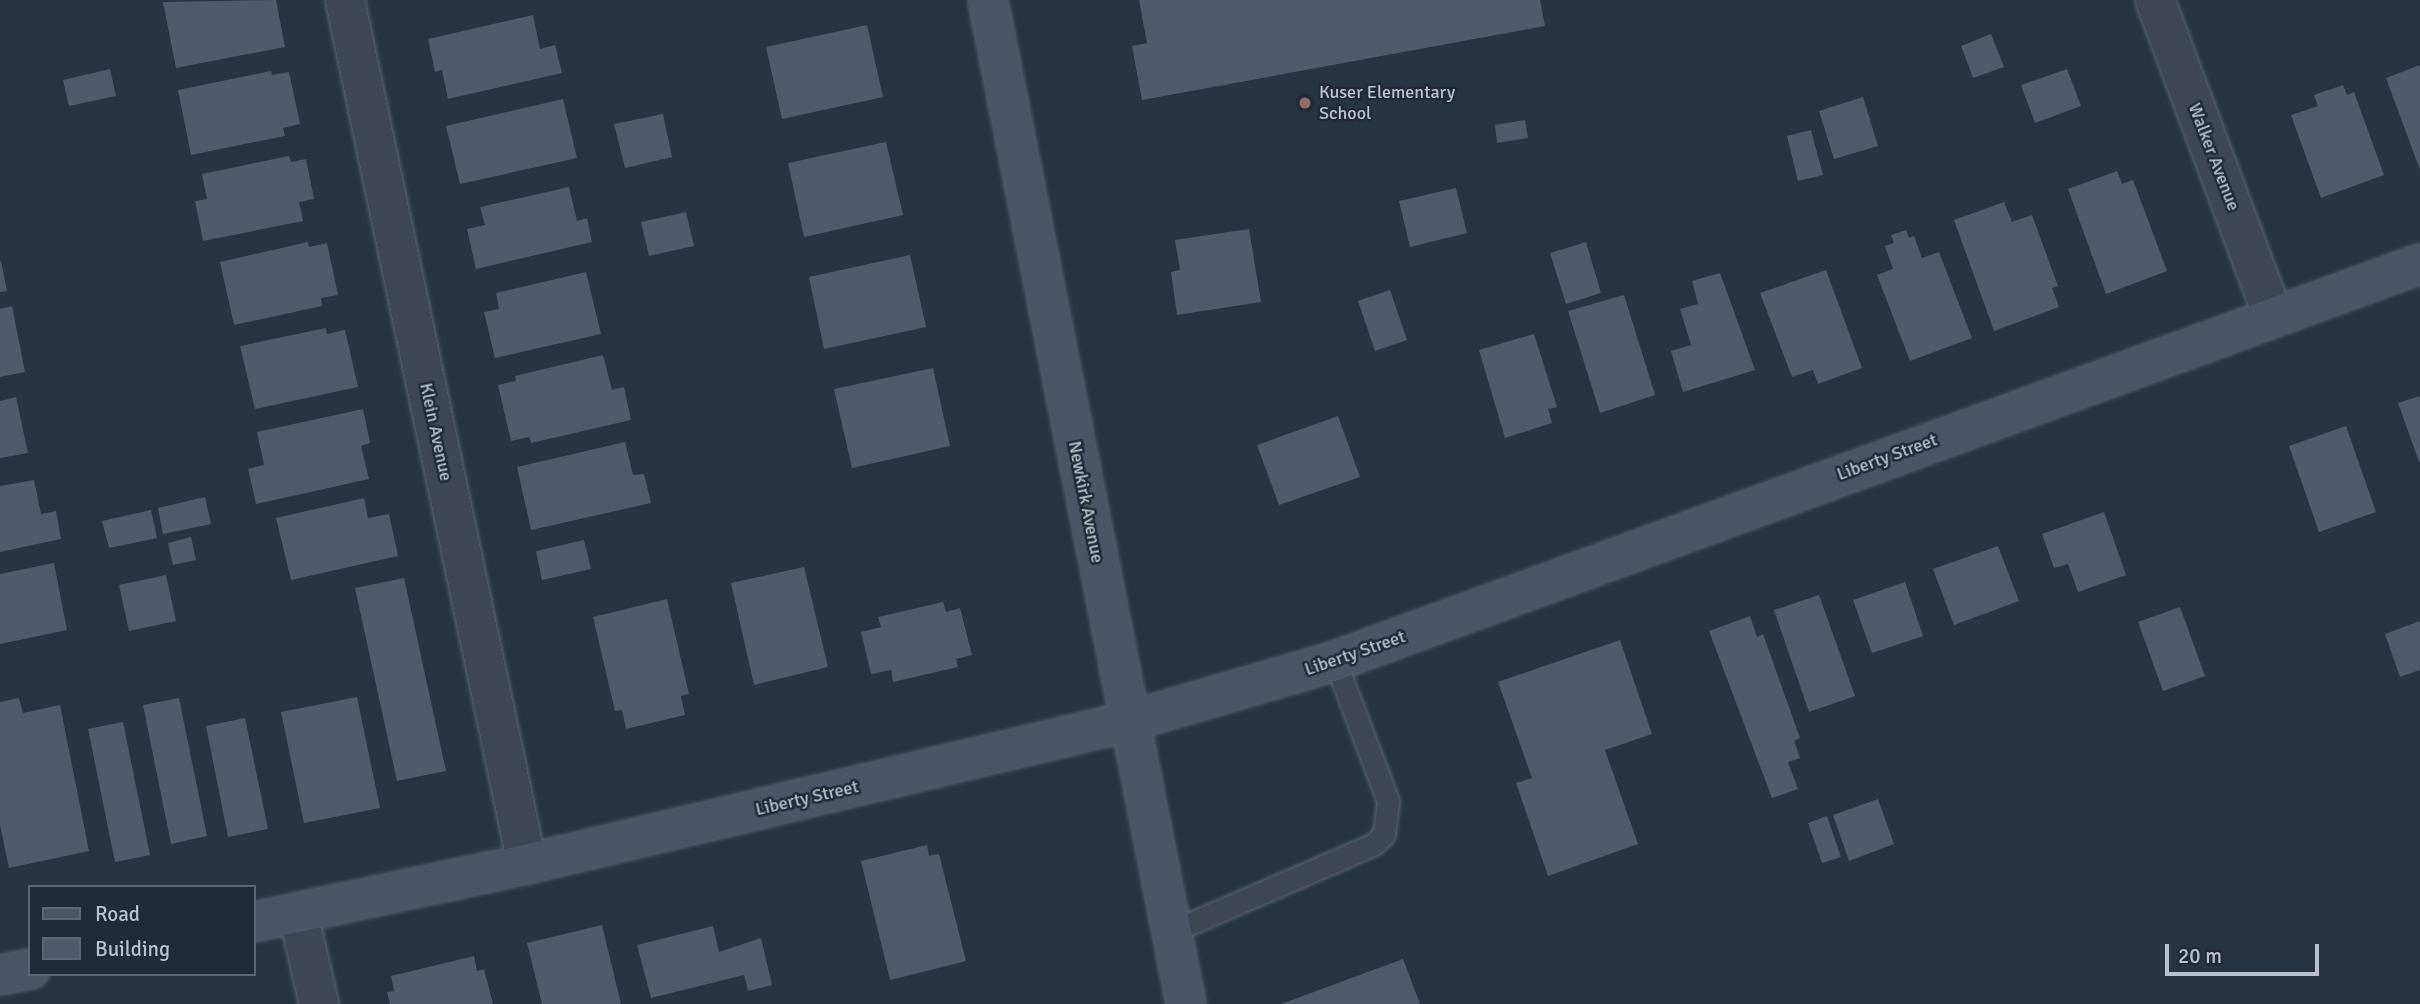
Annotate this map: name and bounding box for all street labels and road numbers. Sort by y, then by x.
street label: Walker Avenue [2184,100,2244,214]
street label: Klein Avenue [415,381,457,483]
street label: Liberty Street [1834,429,1940,485]
street label: Newkirk Avenue [1064,439,1108,565]
street label: Liberty Street [1302,626,1408,680]
street label: Liberty Street [753,776,861,820]

